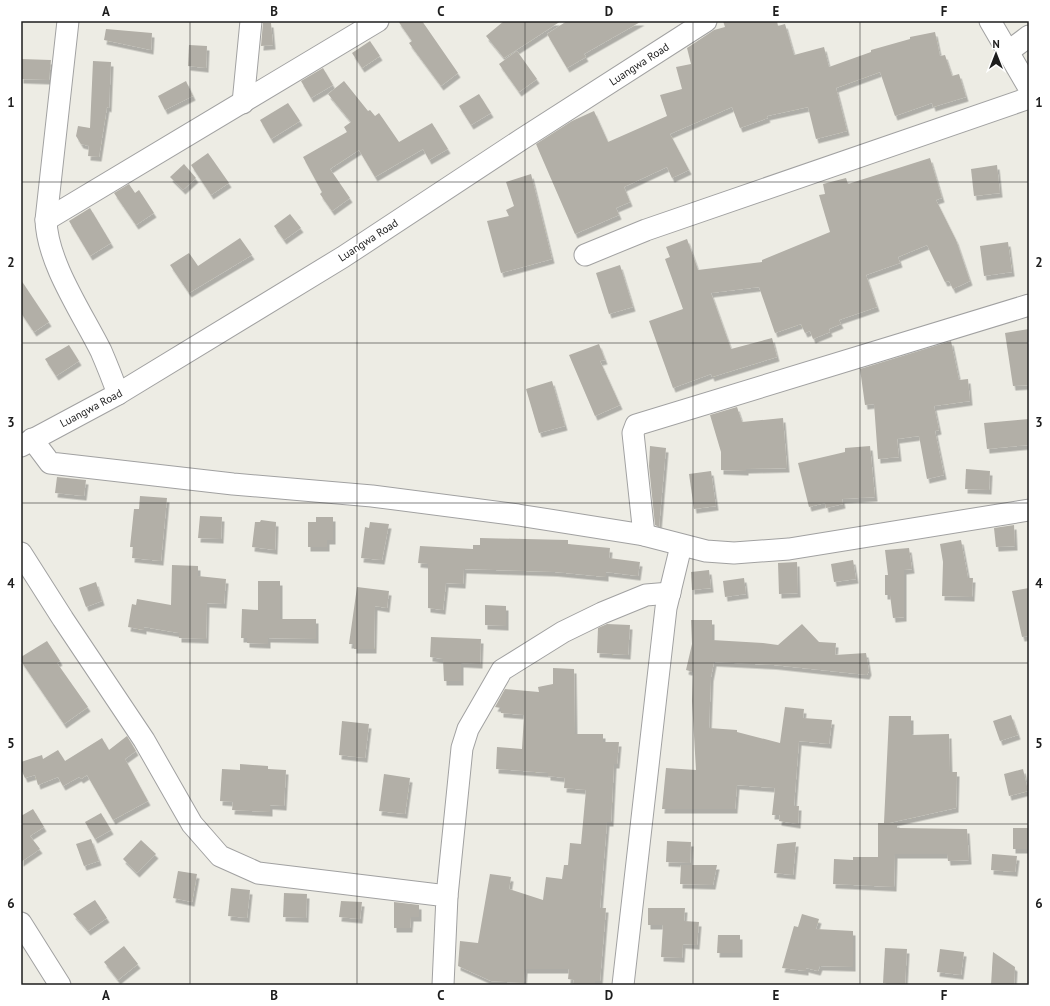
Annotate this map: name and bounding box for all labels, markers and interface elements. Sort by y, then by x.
text: A [102,3,110,20]
text: B [270,3,278,20]
text: C [437,3,445,20]
text: D [605,3,613,20]
text: E [773,3,780,20]
text: F [941,3,948,20]
north arrow [976,34,1016,74]
text: N [992,37,1000,51]
street label: Luangwa Road [606,39,672,89]
text: 1 [7,94,15,111]
text: 1 [1035,94,1043,111]
street label: Luangwa Road [335,215,401,265]
text: 2 [7,254,15,271]
text: 2 [1035,254,1043,271]
street label: Luangwa Road [57,386,125,430]
text: 3 [7,414,15,431]
text: 3 [1035,414,1043,431]
text: 4 [7,575,15,592]
text: 4 [1035,575,1043,592]
text: 5 [7,735,15,752]
text: 5 [1035,735,1043,752]
text: 6 [7,895,15,912]
text: 6 [1035,895,1043,912]
text: A [102,987,110,1004]
text: B [270,987,278,1004]
text: C [437,987,445,1004]
text: D [605,987,613,1004]
text: E [773,987,780,1004]
text: F [941,987,948,1004]

